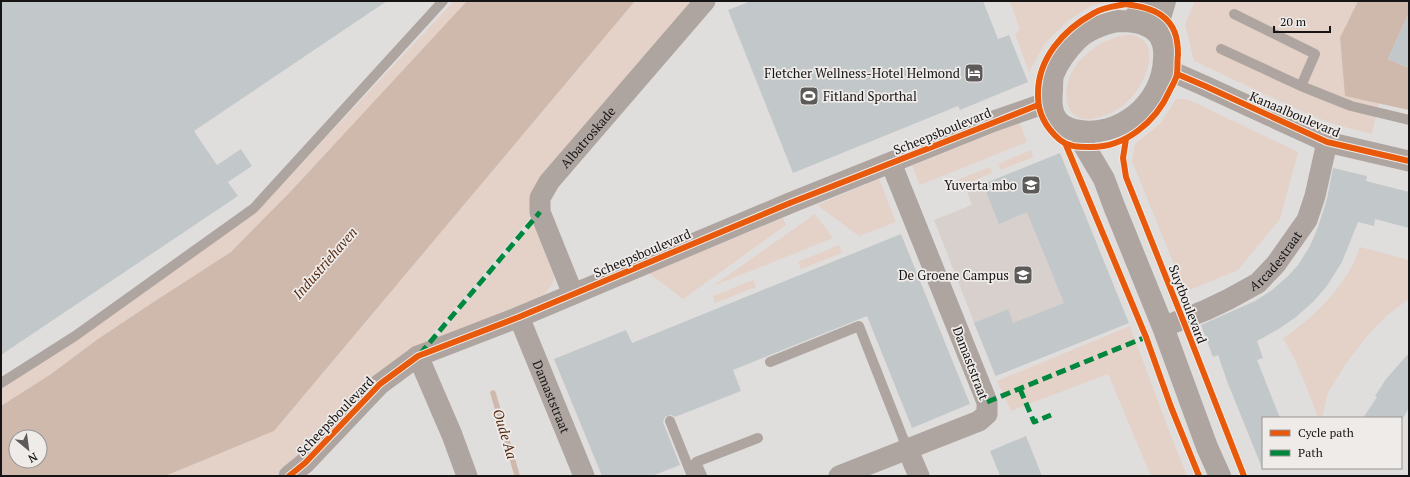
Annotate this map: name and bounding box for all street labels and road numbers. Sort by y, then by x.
street label: Kanaalboulevard [1247,87,1343,141]
street label: Albatroskade [556,102,619,172]
street label: Scheepsboulevard [890,103,994,159]
street label: Scheepsboulevard [591,224,693,282]
street label: Arcadestraat [1246,227,1306,295]
street label: Suytboulevard [1165,262,1211,346]
street label: Damaststraat [949,324,993,403]
street label: Damaststraat [529,357,575,436]
street label: Scheepsboulevard [292,372,378,460]

